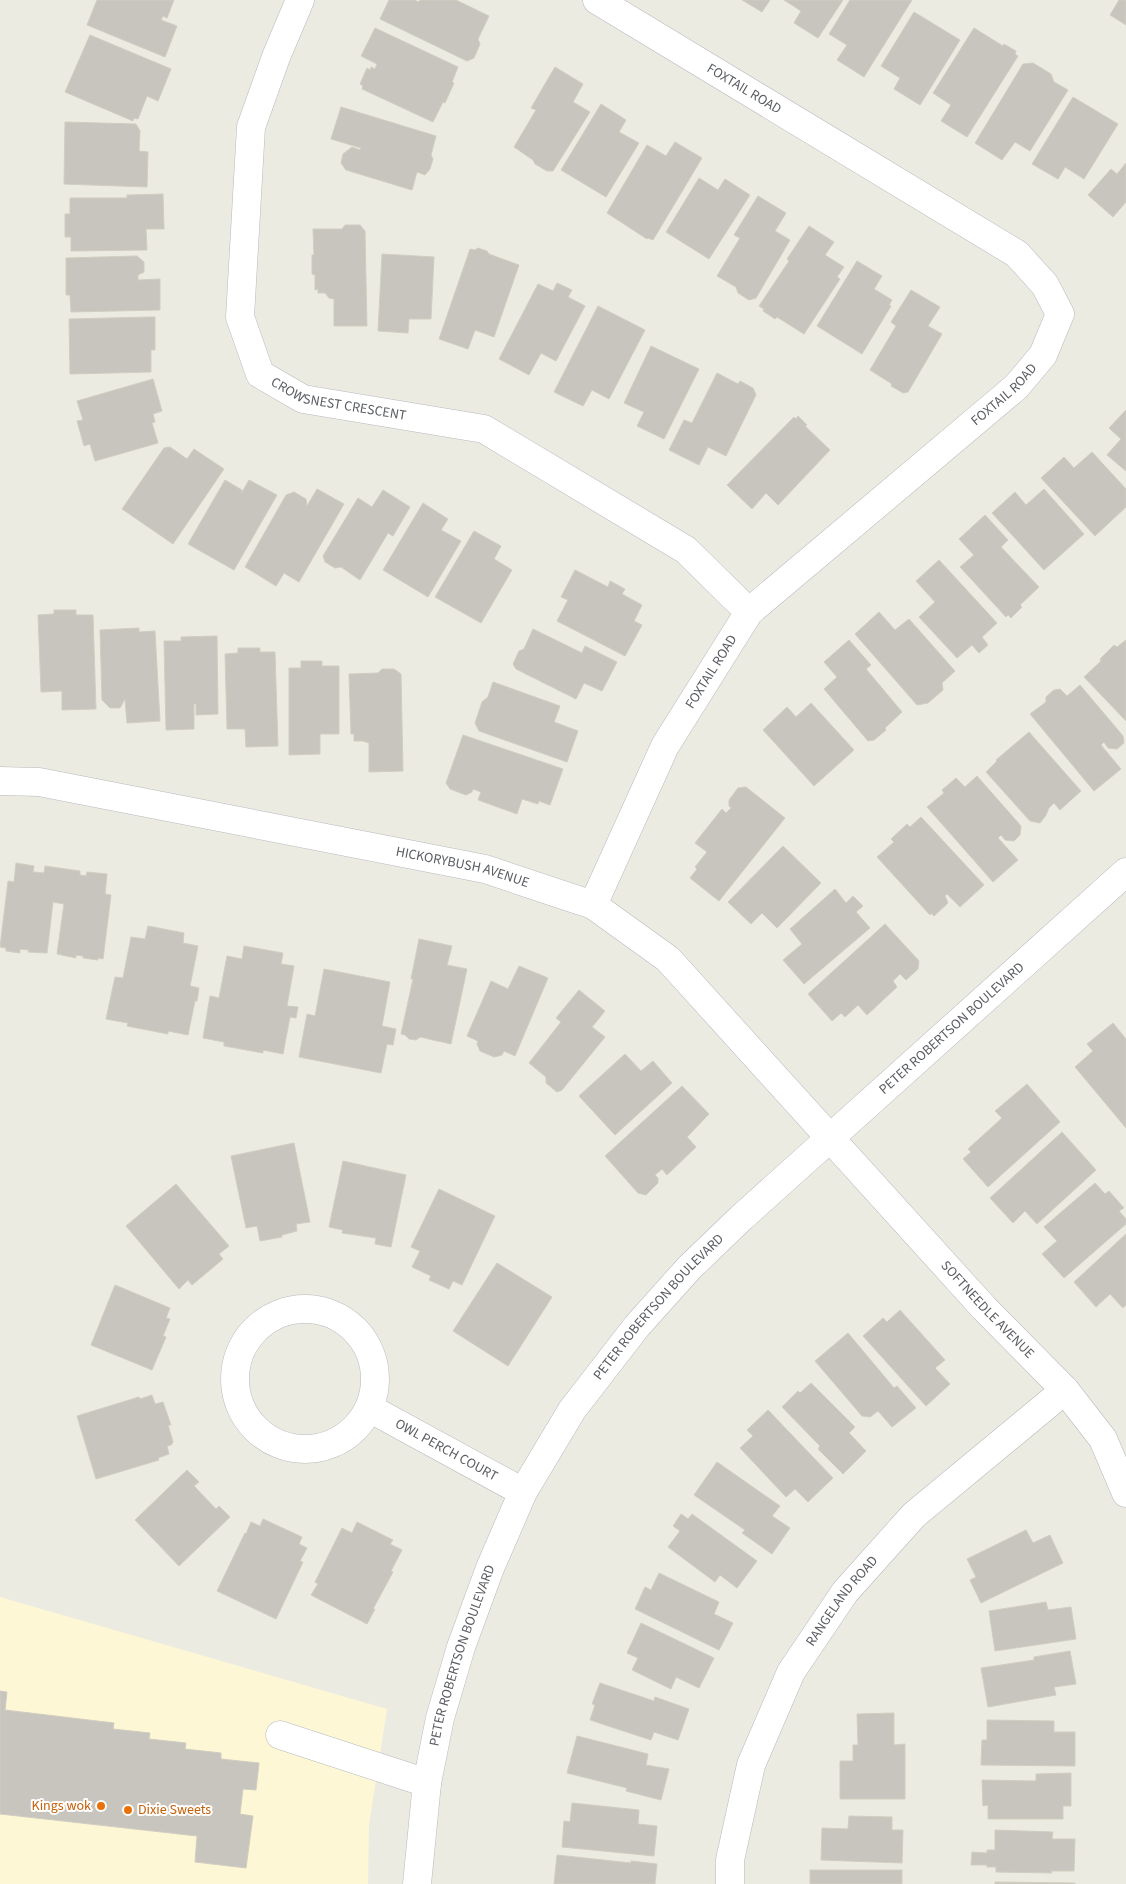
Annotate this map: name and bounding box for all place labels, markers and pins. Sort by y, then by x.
place label: Kings wok [32,1796,91,1816]
marker: Kings wok [95,1800,107,1812]
place label: Dixie Sweets [138,1800,211,1820]
marker: Dixie Sweets [122,1804,134,1816]

